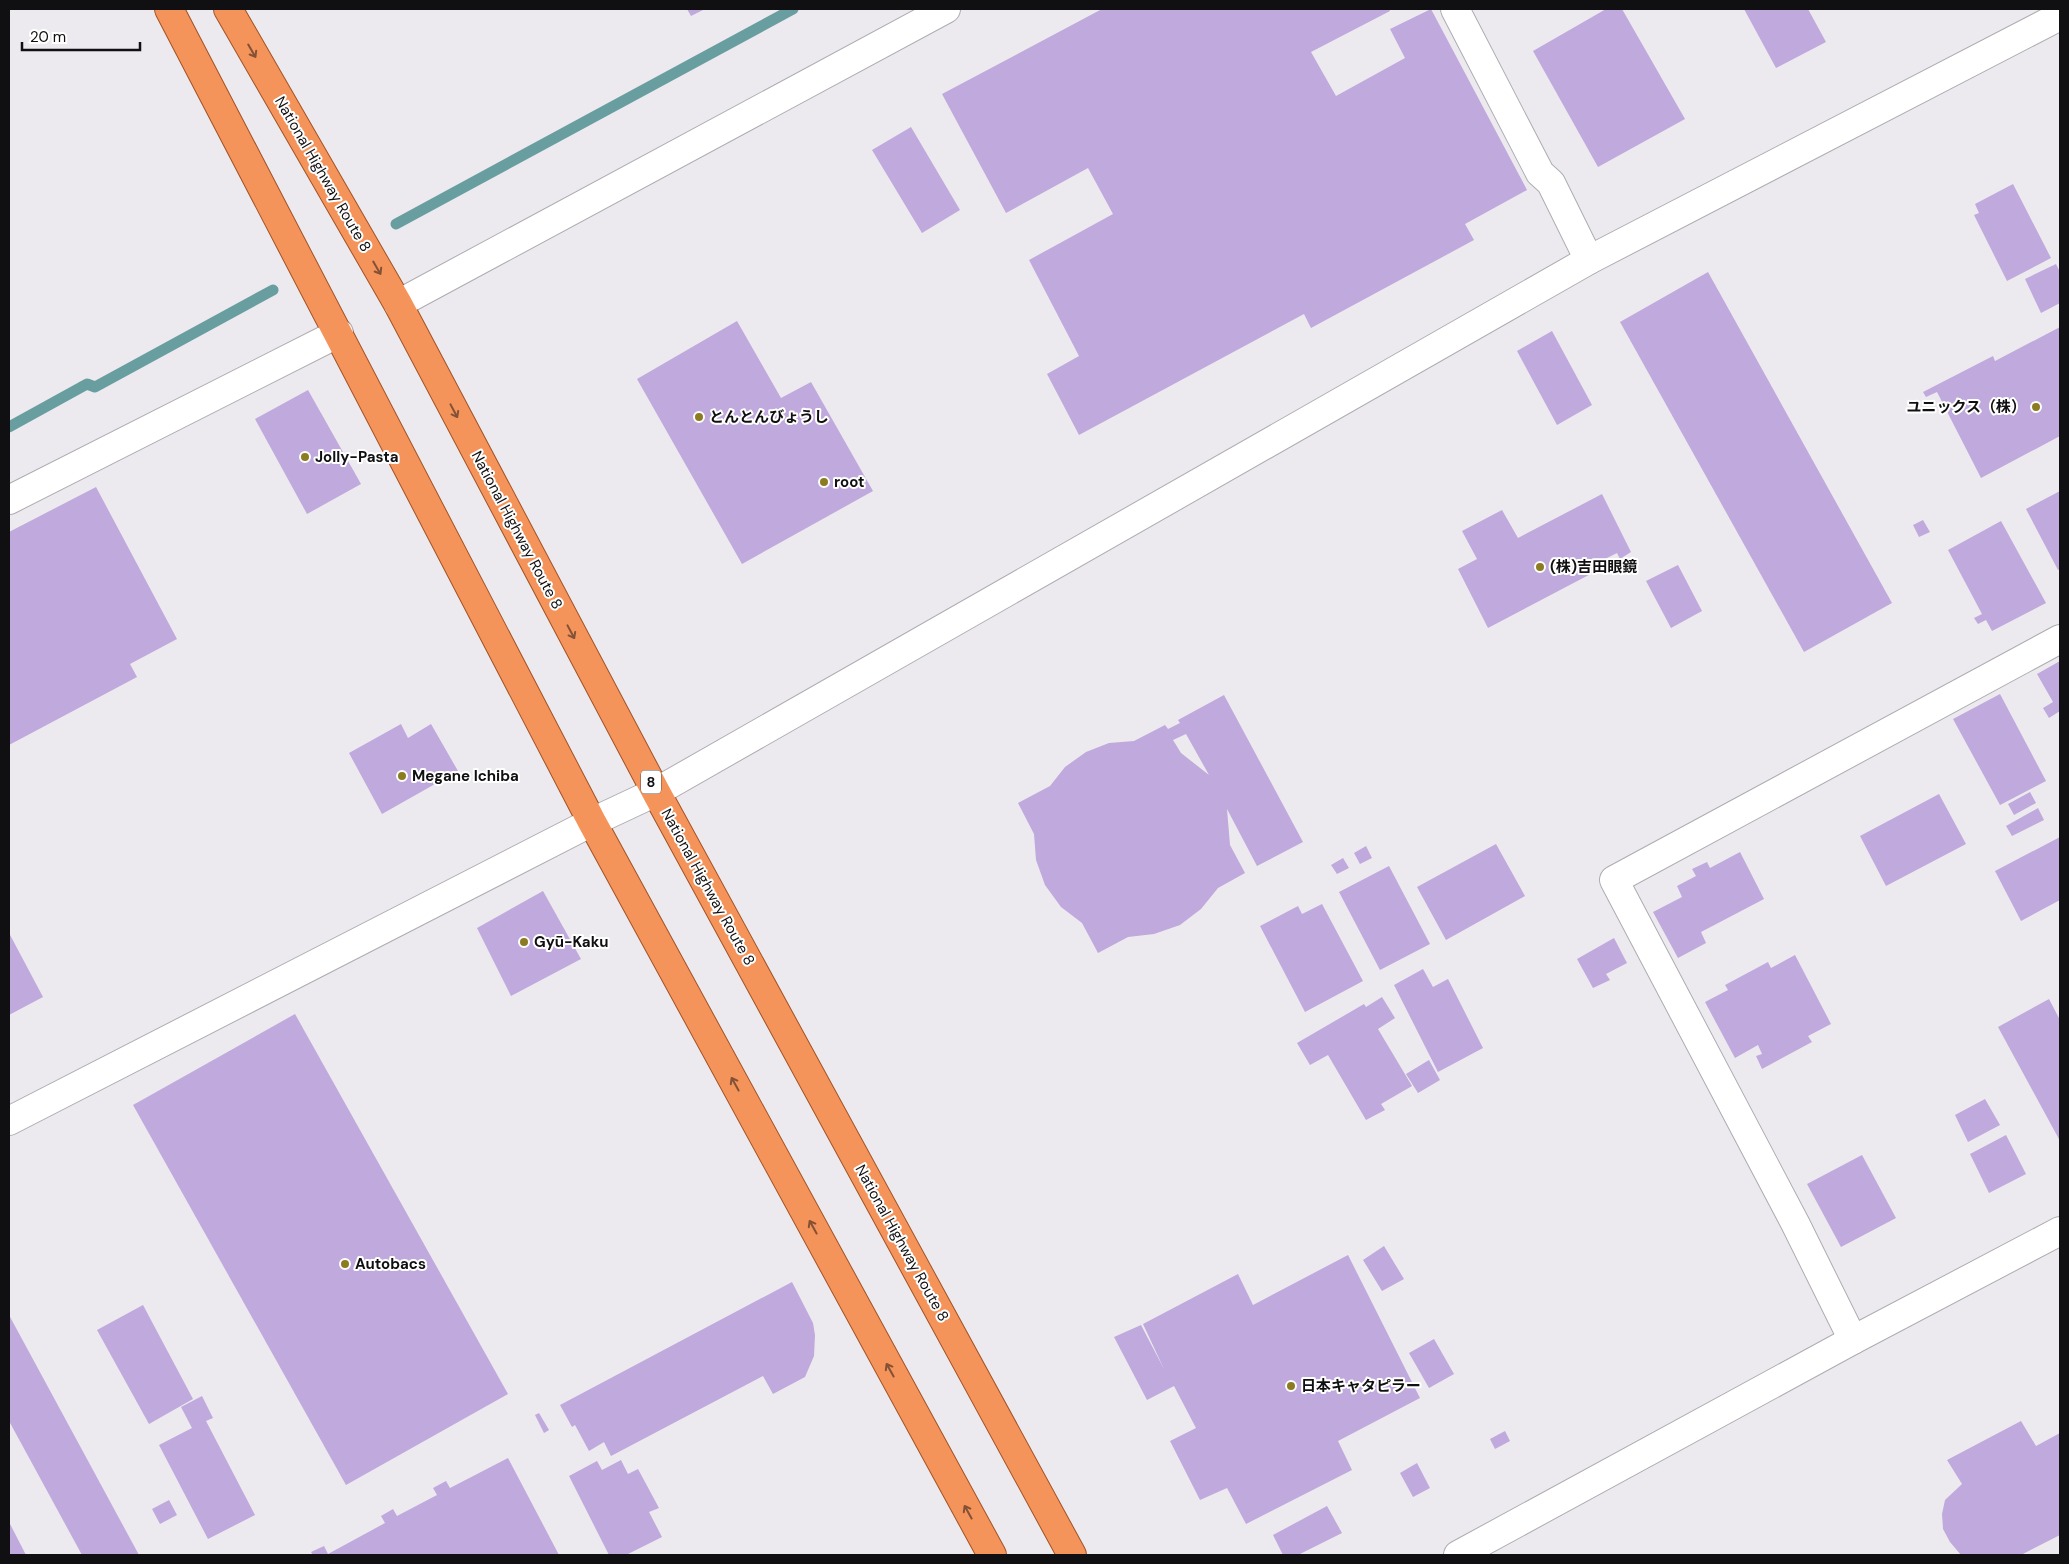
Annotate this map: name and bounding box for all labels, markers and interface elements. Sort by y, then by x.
scale bar [22,20,140,52]
text: 20 m [30,27,66,47]
one-way arrow [248,43,258,58]
street label: National Highway Route 8 [270,93,376,255]
one-way arrow [373,260,383,274]
place label: ユニックス（株） [1906,397,2026,417]
marker: ユニックス（株） [2030,401,2042,413]
one-way arrow [450,403,460,417]
place label: とんとんびょうし [709,407,829,427]
marker: とんとんびょうし [693,411,705,423]
place label: Jolly-Pasta [315,447,399,467]
street label: National Highway Route 8 [467,447,567,613]
marker: Jolly-Pasta [299,451,311,463]
place label: root [834,472,865,492]
marker: root [818,476,830,488]
place label: (株)吉田眼鏡 [1550,557,1637,577]
marker: (株)吉田眼鏡 [1534,561,1546,573]
one-way arrow [566,624,576,639]
place label: Megane Ichiba [412,766,519,786]
marker: Megane Ichiba [396,770,408,782]
road number: 8 [641,770,661,794]
street label: National Highway Route 8 [657,805,759,969]
place label: Gyū-Kaku [534,932,609,952]
marker: Gyū-Kaku [518,936,530,948]
one-way arrow [730,1077,740,1092]
street label: National Highway Route 8 [851,1161,953,1325]
one-way arrow [807,1220,817,1235]
place label: Autobacs [355,1254,426,1274]
marker: Autobacs [339,1258,351,1270]
one-way arrow [885,1363,895,1377]
place label: 日本キャタピラー [1301,1376,1421,1396]
marker: 日本キャタピラー [1285,1380,1297,1392]
one-way arrow [963,1505,973,1520]

